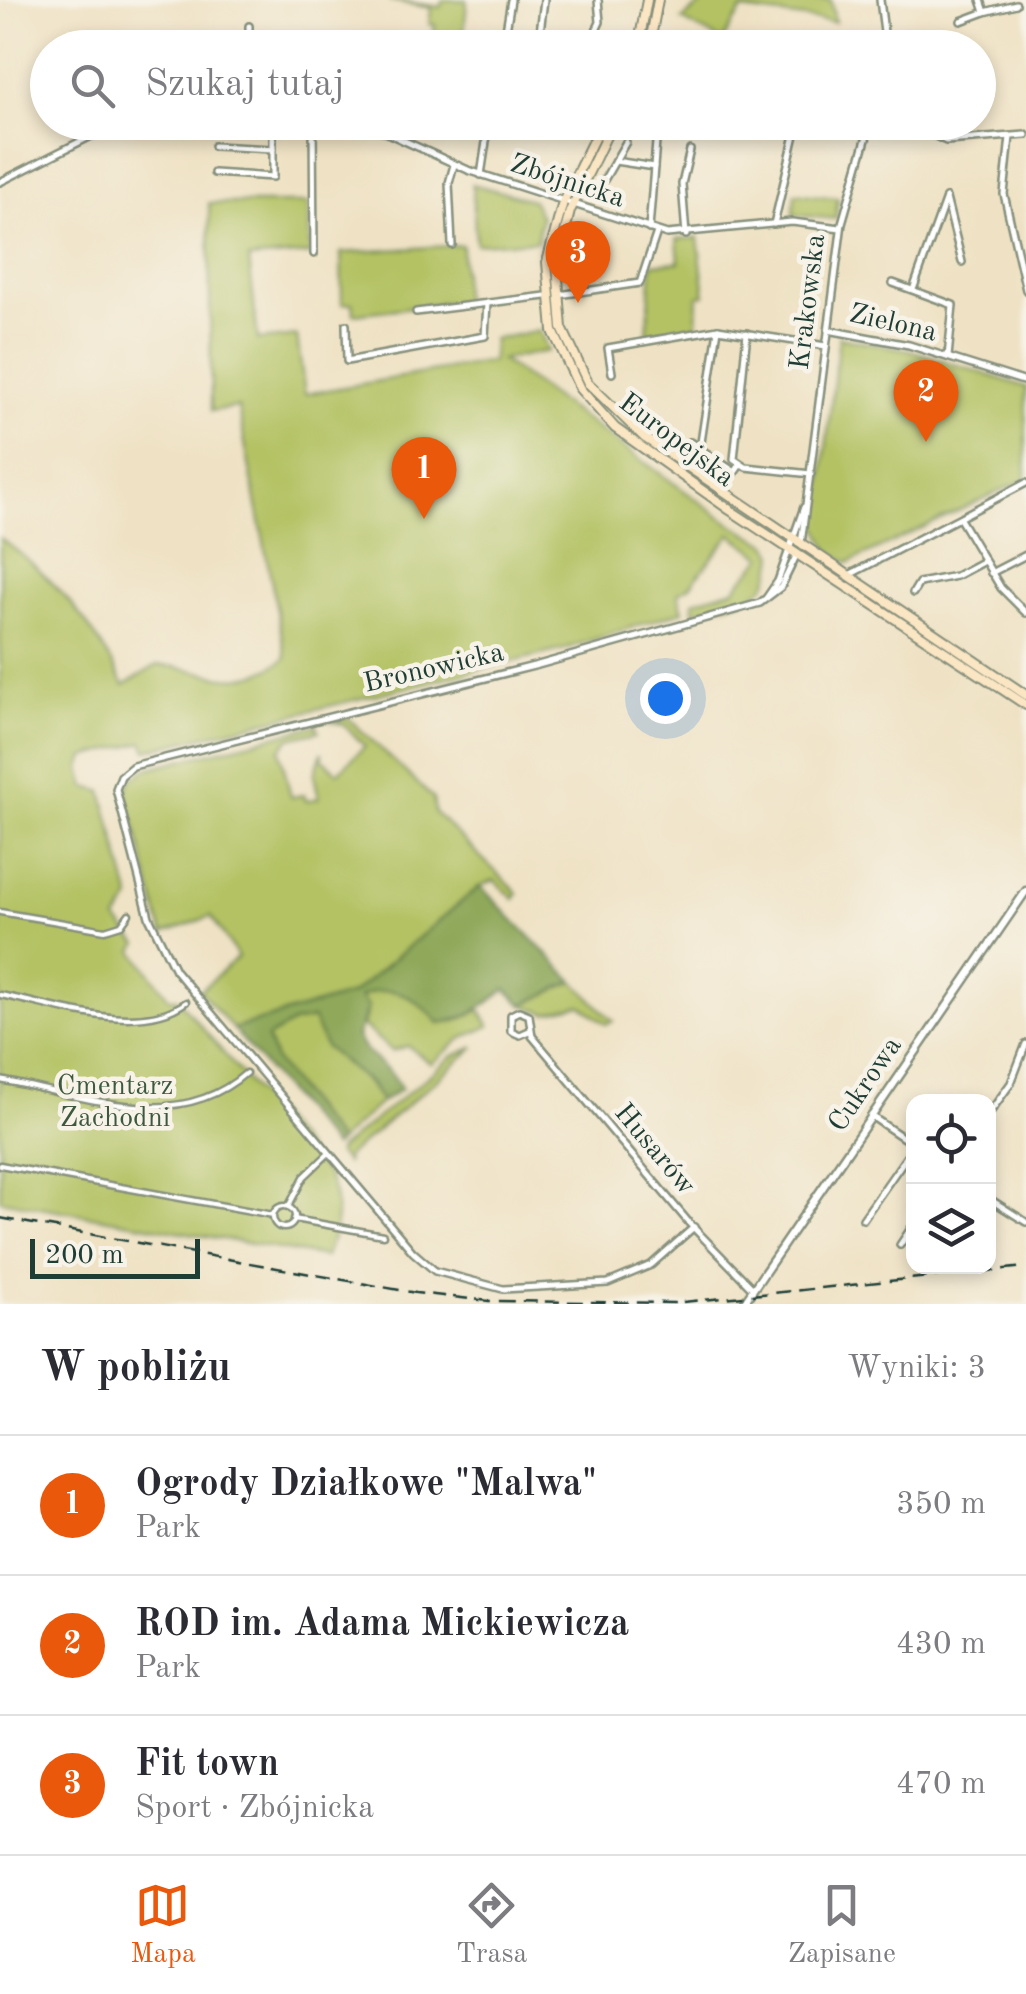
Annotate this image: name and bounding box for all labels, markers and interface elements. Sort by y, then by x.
search box [30,30,996,140]
icon: search [65,58,120,113]
text: Szukaj tutaj [145,66,345,104]
street label: Zbójnicka [506,150,628,214]
pin: 3 [546,220,610,303]
street label: Krakowska [787,232,831,372]
street label: Zielona [846,300,940,348]
pin: 2 [894,360,958,442]
street label: Europejska [613,389,739,493]
pin: 1 [392,436,456,519]
street label: Bronowicka [361,639,507,699]
your location [640,673,691,724]
street label: Cukrowa [824,1032,908,1138]
park label: Cmentarz Zachodni [57,1073,173,1133]
map controls [906,1094,996,1274]
button: locate [906,1094,996,1184]
street label: Husarów [608,1099,700,1201]
button: layers [906,1184,996,1274]
scale bar [30,1234,200,1278]
text: 200 m [45,1242,124,1270]
text: W pobliżu [40,1348,231,1390]
text: Wyniki: 3 [847,1353,986,1385]
text: Ogrody Działkowe "Malwa" [135,1466,597,1504]
text: 1 [63,1489,82,1521]
text: 350 m [896,1489,986,1521]
text: Park [135,1513,201,1545]
text: ROD im. Adama Mickiewicza [135,1606,629,1644]
text: 2 [63,1629,82,1661]
text: 430 m [896,1629,986,1661]
text: Park [135,1653,201,1685]
text: Fit town [135,1746,279,1784]
text: 3 [63,1769,82,1801]
text: 470 m [896,1769,986,1801]
text: Sport · Zbójnicka [135,1793,374,1825]
tab: Mapa [130,1878,196,1973]
tab: Trasa [456,1878,527,1973]
tab: Zapisane [788,1878,896,1973]

